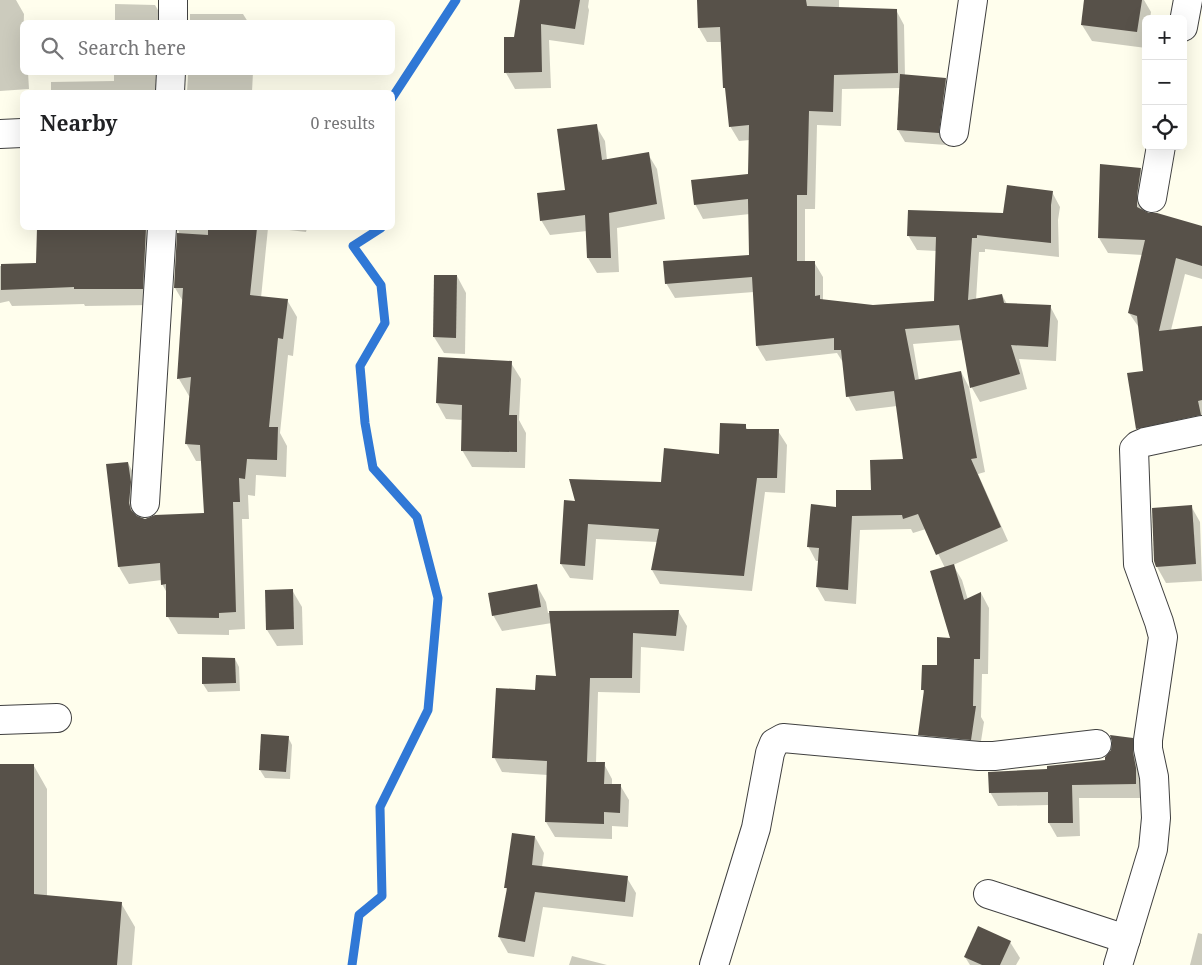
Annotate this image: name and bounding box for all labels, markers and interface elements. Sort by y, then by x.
map controls [1142,15,1187,150]
button: + [1142,15,1187,60]
search box [20,20,395,75]
icon: search [38,34,66,62]
text: Search here [78,35,186,61]
button: − [1142,60,1187,105]
button: locate [1142,105,1187,150]
text: Nearby [40,109,118,137]
text: 0 results [311,112,375,134]

